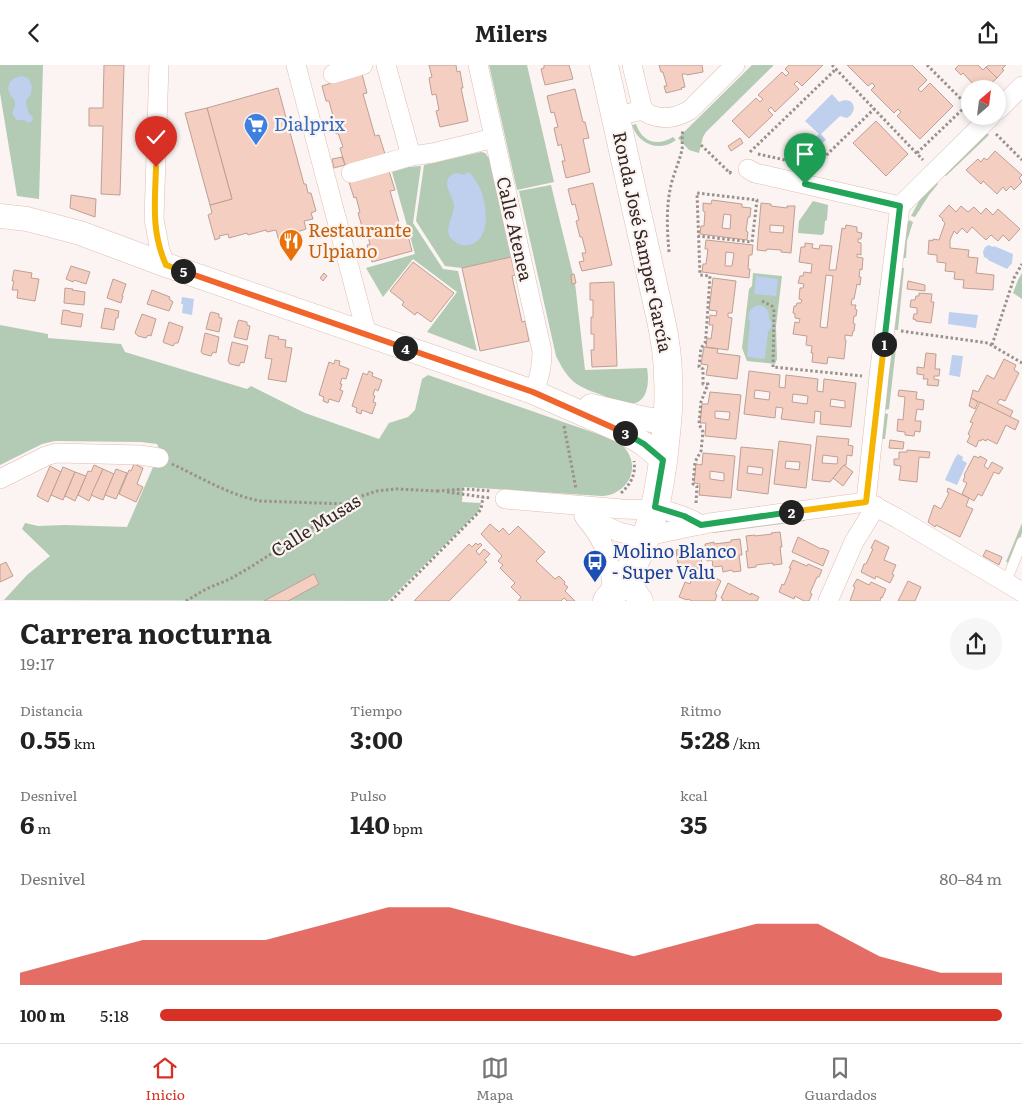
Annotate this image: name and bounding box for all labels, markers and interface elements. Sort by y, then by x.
text: Milers [475,16,547,49]
icon: back [20,19,48,47]
icon: share [974,19,1002,47]
north arrow [961,80,1006,125]
map controls [961,80,1006,125]
place label: Dialprix [274,110,346,137]
supermarket icon: Dialprix [243,112,269,146]
pin [135,116,177,167]
icon: check [142,123,170,151]
street label: Ronda José Samper García [607,129,680,355]
pin [784,133,826,184]
icon: arrive [791,140,819,168]
street label: Calle Atenea [490,174,541,284]
place label: Restaurante Ulpiano [308,216,411,264]
restaurant icon: Restaurante Ulpiano [278,228,304,262]
pin: 5 [170,259,196,283]
text: 5 [180,261,187,281]
pin: 1 [872,331,896,357]
text: 1 [882,334,887,354]
pin: 4 [392,335,418,361]
text: 4 [401,338,410,358]
pin: 3 [612,421,638,445]
text: 3 [622,423,629,443]
street label: Calle Musas [265,486,365,563]
pin: 2 [778,499,804,525]
text: 2 [788,502,795,522]
place label: Molino Blanco - Super Valu [612,537,737,585]
bus stop icon: Molino Blanco - Super Valu [582,549,608,583]
text: Carrera nocturna [20,611,272,653]
button: share [950,618,1002,670]
text: 19:17 [20,651,54,675]
text: Distancia [20,700,83,720]
text: Tiempo [350,700,402,720]
text: Ritmo [680,700,721,720]
text: 0.55 [20,720,71,757]
text: 3:00 [350,720,403,757]
text: 5:28 [680,720,730,757]
text: km [71,733,96,753]
text: /km [730,733,761,753]
text: Desnivel [20,785,77,805]
text: Pulso [350,785,387,805]
text: kcal [680,785,708,805]
text: 6 [20,805,35,842]
text: 140 [350,805,390,842]
text: 35 [680,805,707,842]
text: m [35,818,51,838]
text: bpm [390,818,423,838]
text: Desnivel [20,866,85,890]
text: 80–84 m [940,866,1002,890]
text: 100 m [20,1003,66,1027]
text: 5:18 [100,1003,129,1027]
tab: Inicio [146,1054,185,1104]
tab: Mapa [476,1054,513,1104]
tab: Guardados [804,1054,876,1104]

